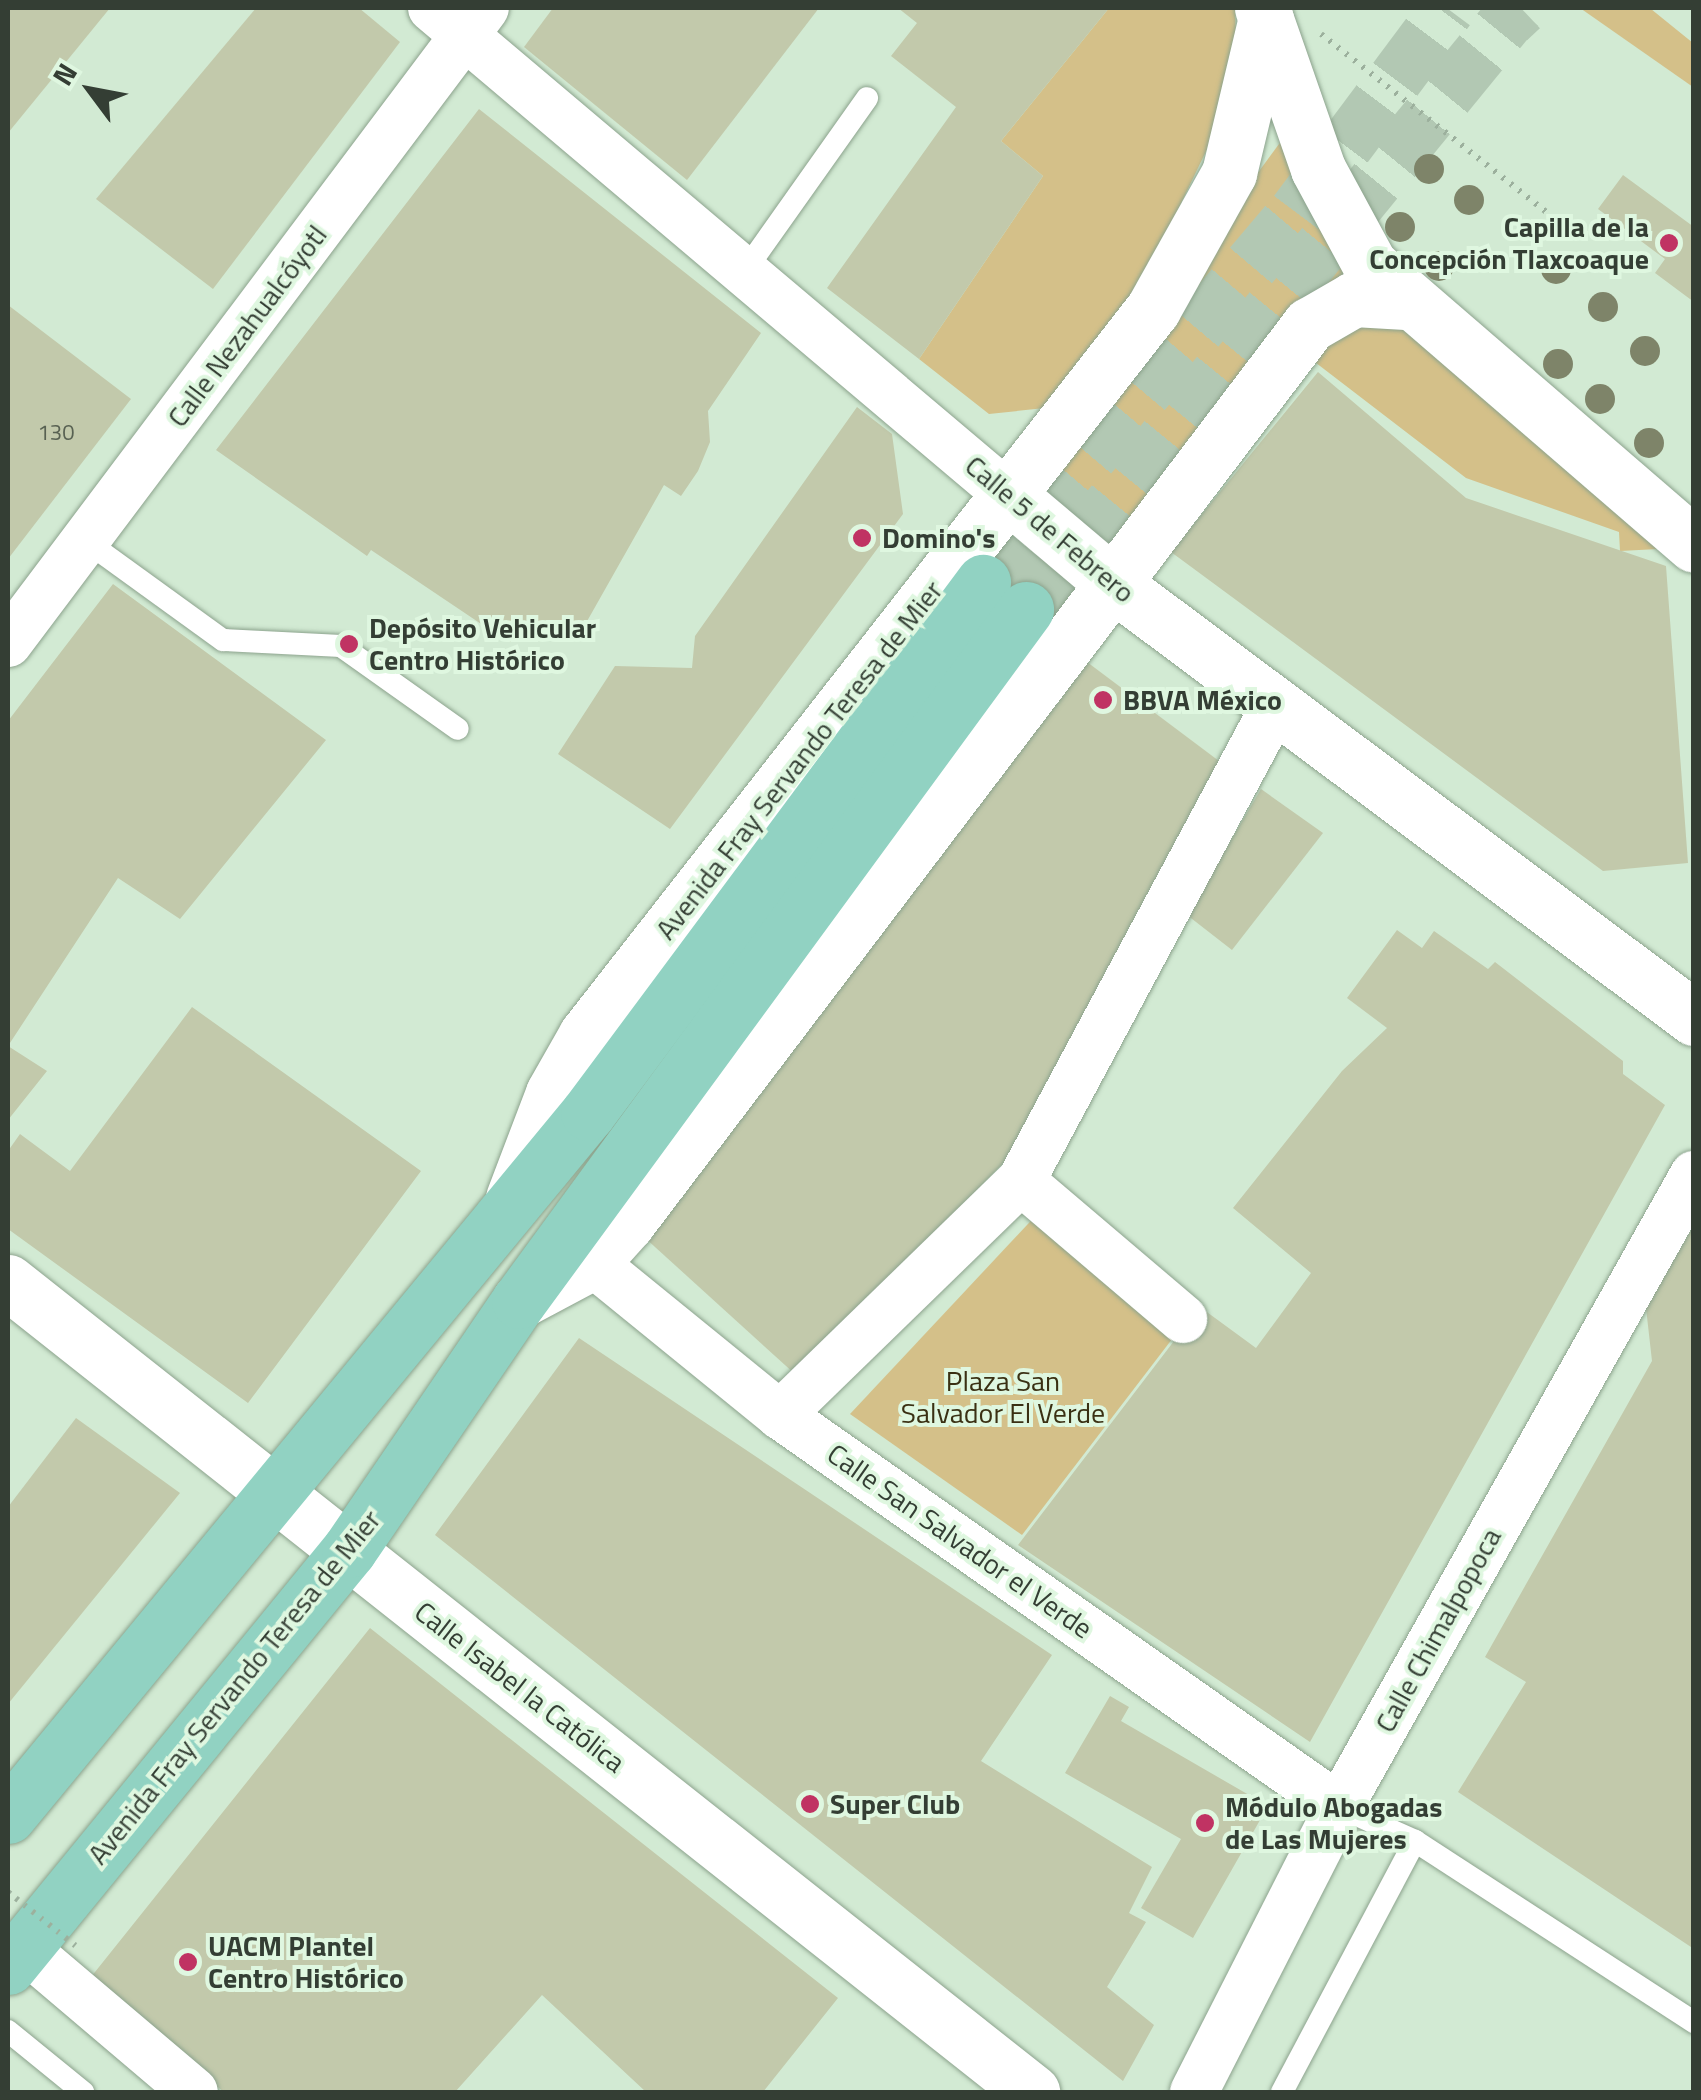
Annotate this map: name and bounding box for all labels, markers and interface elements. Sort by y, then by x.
north arrow [40,40,140,140]
text: N [41,54,88,93]
place label: Capilla de la Concepción Tlaxcoaque [1369,210,1649,276]
street label: Calle Nezahualcóyotl [160,219,334,433]
marker: Capilla de la Concepción Tlaxcoaque [1658,232,1680,254]
house number: 130 [38,420,74,446]
street label: Calle 5 de Febrero [959,449,1141,609]
place label: Domino's [882,521,995,555]
marker: Domino's [851,527,873,549]
street label: Avenida Fray Servando Teresa de Mier [649,574,949,946]
place label: Depósito Vehicular Centro Histórico [369,611,596,677]
marker: Depósito Vehicular Centro Histórico [338,633,360,655]
place label: BBVA México [1123,683,1282,717]
marker: BBVA México [1092,689,1114,711]
park label: Plaza San Salvador El Verde [901,1364,1105,1430]
street label: Calle San Salvador el Verde [821,1437,1099,1645]
street label: Avenida Fray Servando Teresa de Mier [81,1503,387,1871]
street label: Calle Chimalpopoca [1368,1522,1508,1738]
street label: Calle Isabel la Católica [408,1595,632,1779]
place label: Super Club [830,1787,960,1821]
place label: Módulo Abogadas de Las Mujeres [1225,1790,1442,1856]
marker: Super Club [799,1793,821,1815]
marker: Módulo Abogadas de Las Mujeres [1194,1812,1216,1834]
place label: UACM Plantel Centro Histórico [208,1929,404,1995]
marker: UACM Plantel Centro Histórico [177,1951,199,1973]

